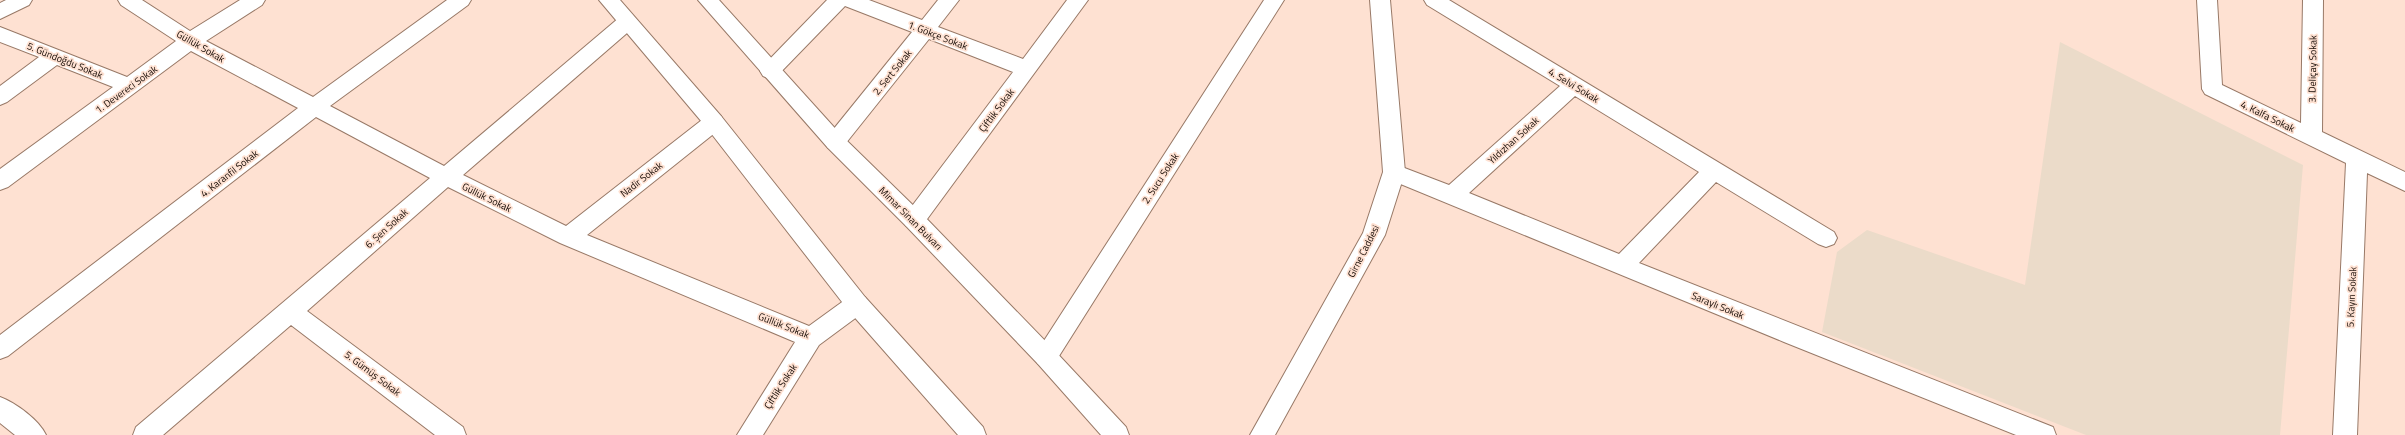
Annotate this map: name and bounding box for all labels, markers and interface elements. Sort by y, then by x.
street label: 1. Gökçe Sokak [906,17,970,54]
street label: Güllük Sokak [174,27,228,66]
street label: 3. Deliçay Sokak [2304,35,2321,103]
street label: 5. Gündoğdu Sokak [25,38,105,83]
street label: 2. Sert Sokak [869,46,916,98]
street label: 1. Devereci Sokak [92,62,161,117]
street label: 4. Selvi Sokak [1545,64,1602,107]
street label: Çiftlik Sokak [975,85,1018,135]
street label: 4. Kalfa Sokak [2238,97,2298,136]
street label: Yıldızhan Sokak [1484,113,1542,168]
street label: 4. Karanfil Sokak [197,146,262,201]
street label: 2. Sucu Sokak [1138,150,1183,207]
street label: Nadir Sokak [617,158,666,201]
street label: Güllük Sokak [459,179,514,216]
street label: Mimar Sinan Bulvarı [876,183,946,253]
street label: 6. Şen Sokak [362,205,411,252]
street label: Girne Caddesi [1344,222,1383,280]
street label: 5. Kayın Sokak [2342,266,2361,328]
street label: Saraylı Sokak [1689,288,1747,323]
street label: Güllük Sokak [756,309,812,342]
street label: 5. Gümüş Sokak [341,347,404,400]
street label: Çiftlik Sokak [760,361,801,412]

